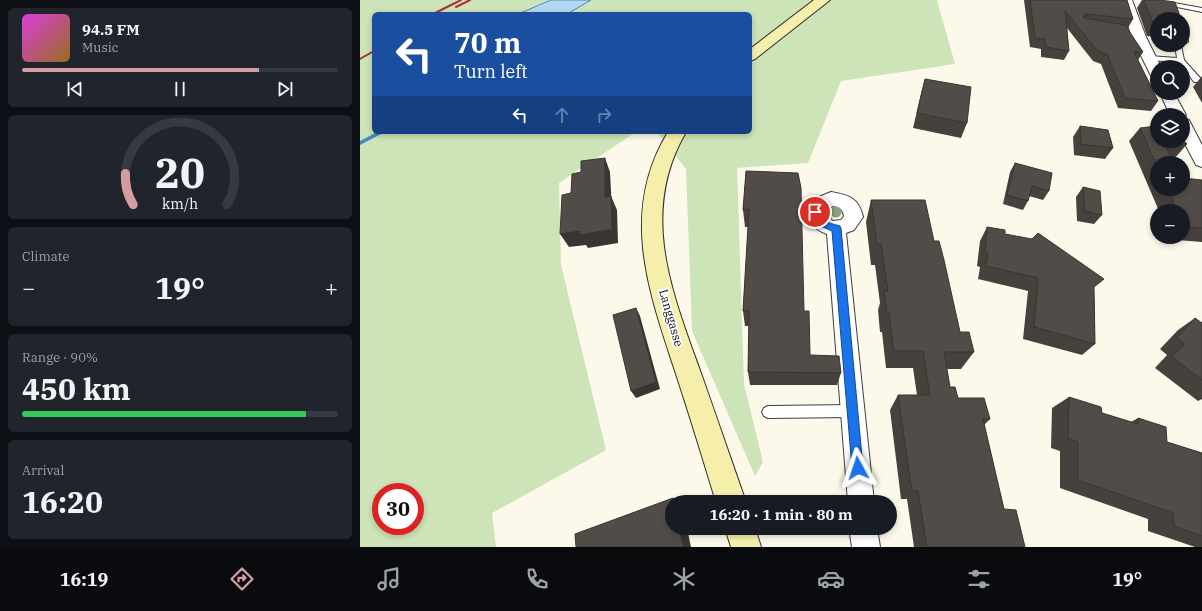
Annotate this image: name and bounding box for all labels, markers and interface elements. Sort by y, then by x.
map controls [1150,12,1190,244]
button: sound [1150,12,1190,52]
text: 94.5 FM [82,20,140,39]
text: 70 m [454,24,521,61]
icon: left [388,28,440,80]
text: Music [82,39,119,56]
text: Turn left [454,60,528,83]
button: search [1150,60,1190,100]
icon: previous [64,78,86,100]
icon: pause [169,78,191,100]
icon: next [274,78,296,100]
icon: left [509,104,531,126]
icon: ahead [551,104,573,126]
icon: right [593,104,615,126]
button: layers [1150,108,1190,148]
text: 20 [155,145,205,199]
button: + [1150,156,1190,196]
text: km/h [162,193,198,212]
pin [798,195,832,229]
icon: arrive [804,201,826,223]
button: − [1150,204,1190,244]
text: Climate [22,248,69,265]
text: 19° [155,268,205,307]
text: − [22,273,35,302]
text: + [325,273,338,302]
street label: Langgasse [656,287,687,348]
text: Range · 90% [22,349,98,366]
text: 450 km [22,369,131,408]
position arrow [837,447,879,489]
text: Arrival [22,462,64,479]
text: 16:20 [22,482,103,521]
speed limit sign: 30 [372,483,424,535]
text: 16:20 · 1 min · 80 m [709,505,853,524]
icon: directions [228,565,256,593]
icon: music [375,565,403,593]
icon: phone [523,565,551,593]
icon: climate [670,565,698,593]
icon: car [817,565,845,593]
icon: filters [965,565,993,593]
text: 16:19 [60,568,108,591]
text: 19° [1112,568,1142,591]

